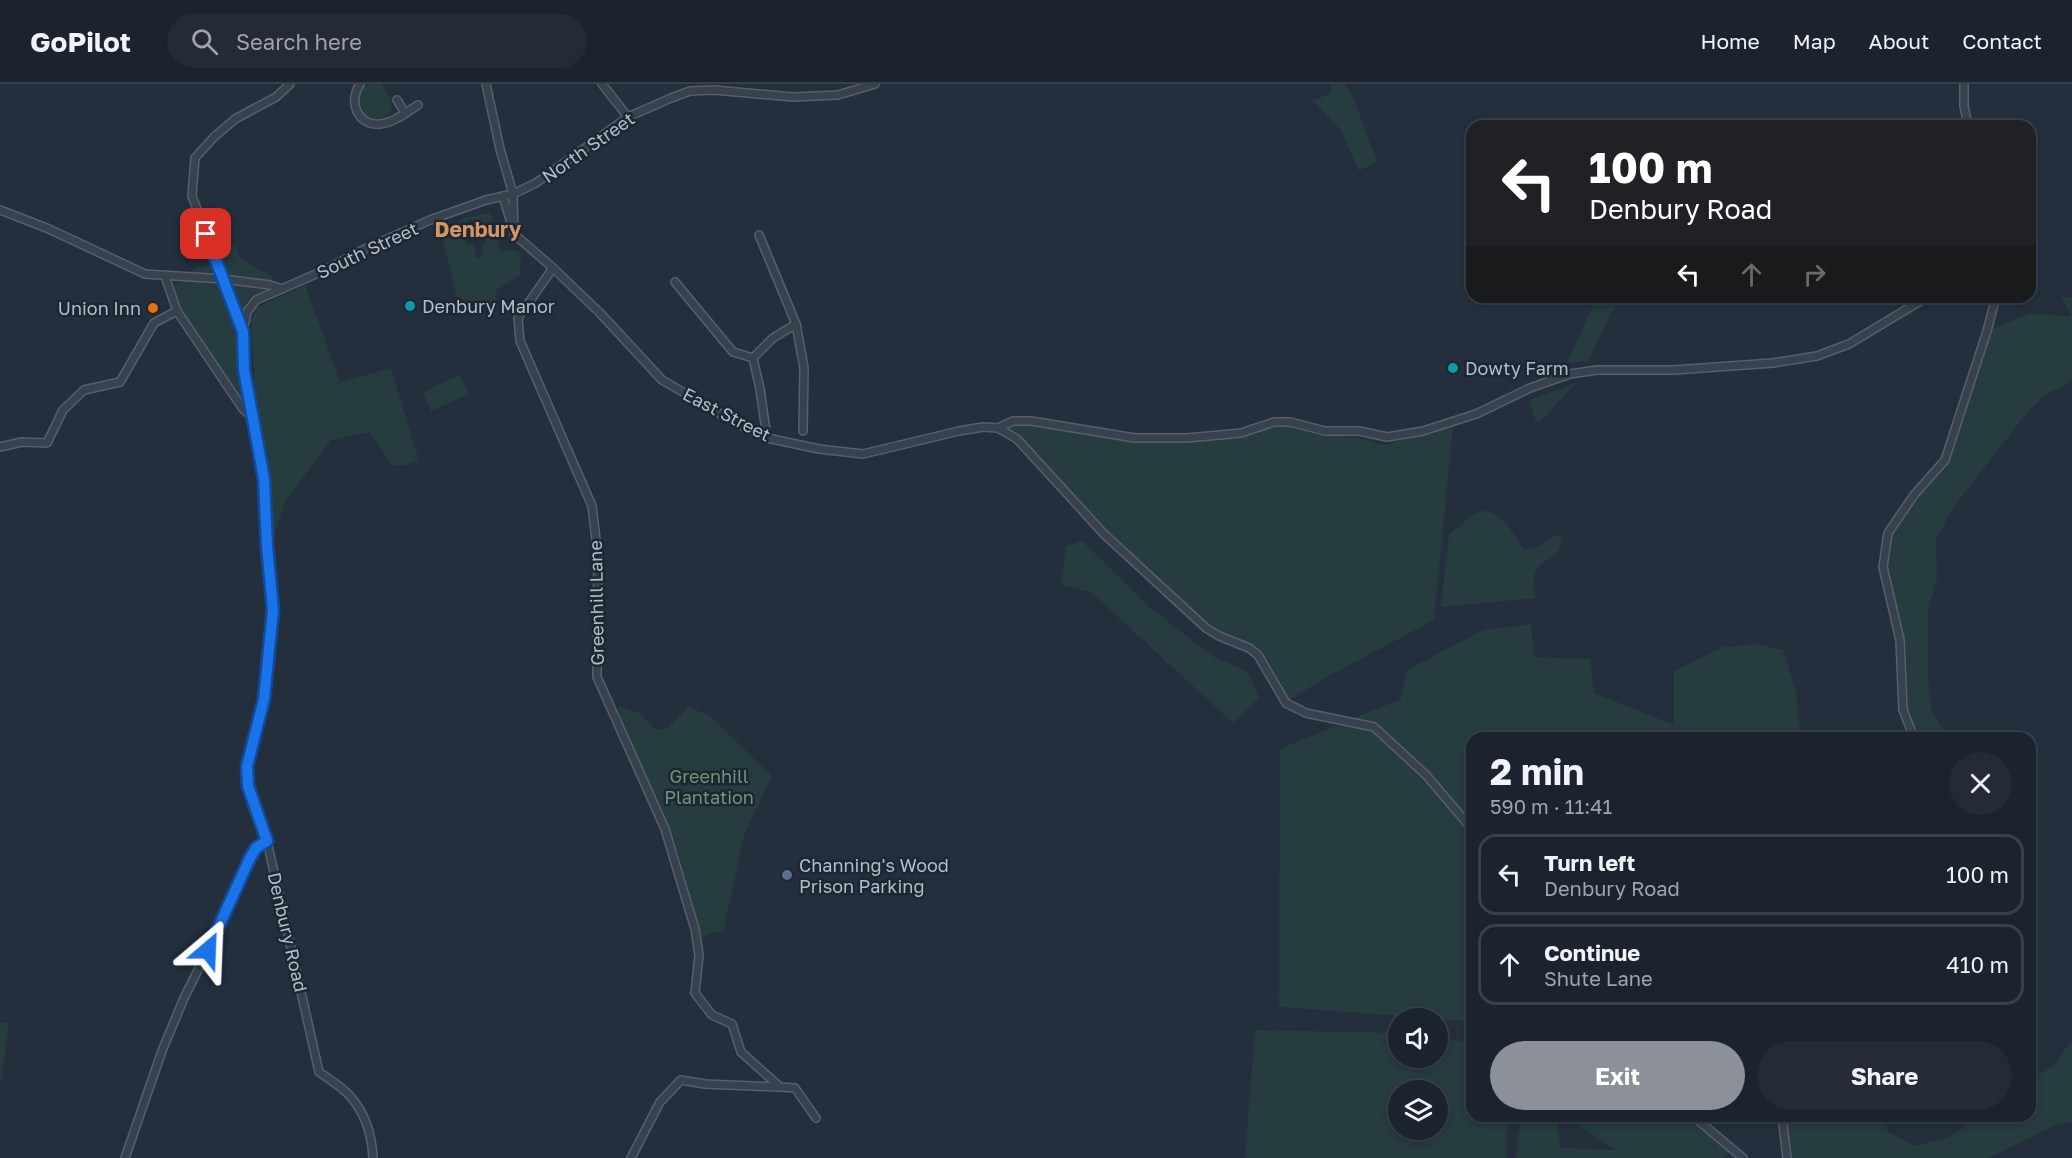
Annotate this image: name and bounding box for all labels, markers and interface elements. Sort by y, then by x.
search box [167,14,587,68]
text: GoPilot [30,25,131,58]
icon: search [188,25,221,58]
text: Search here [236,28,362,55]
text: Home [1700,28,1760,54]
text: Map [1793,28,1836,54]
text: About [1869,28,1929,54]
text: Contact [1962,28,2042,54]
street label: North Street [537,107,639,187]
text: 100 m [1589,142,1712,192]
icon: left [1490,144,1568,222]
text: Denbury Road [1589,193,1772,225]
pin [180,208,231,259]
district label: Denbury [435,216,522,242]
icon: arrive [189,217,222,250]
street label: South Street [313,217,421,283]
icon: left [1672,258,1705,291]
icon: ahead [1735,258,1768,291]
icon: right [1798,258,1831,291]
place label: Denbury Manor [422,295,555,317]
place label: Union Inn [58,297,141,319]
marker: Denbury Manor [403,299,417,313]
marker: Union Inn [146,301,160,315]
place label: Dowty Farm [1465,357,1569,379]
marker: Dowty Farm [1446,361,1460,375]
street label: East Street [679,383,775,445]
street label: Greenhill Lane [584,540,608,666]
text: 2 min [1490,750,1584,793]
button: close [1949,752,2012,815]
park label: Greenhill Plantation [664,765,754,808]
text: 590 m · 11:41 [1490,794,1612,818]
text: Turn left [1544,849,1635,876]
place label: Channing's Wood Prison Parking [799,854,949,897]
icon: left [1493,858,1526,891]
text: 100 m [1946,861,2009,888]
marker: Channing's Wood Prison Parking [780,868,794,882]
street label: Denbury Road [264,870,312,994]
text: Denbury Road [1544,876,1680,900]
position arrow [176,918,240,982]
text: Continue [1544,939,1640,966]
icon: ahead [1493,948,1526,981]
text: 410 m [1946,951,2009,978]
text: Shute Lane [1544,966,1653,990]
map controls [1388,1008,1448,1140]
button: sound [1388,1008,1448,1068]
button: Exit [1490,1041,1745,1110]
button: Share [1757,1041,2012,1110]
button: layers [1388,1080,1448,1140]

